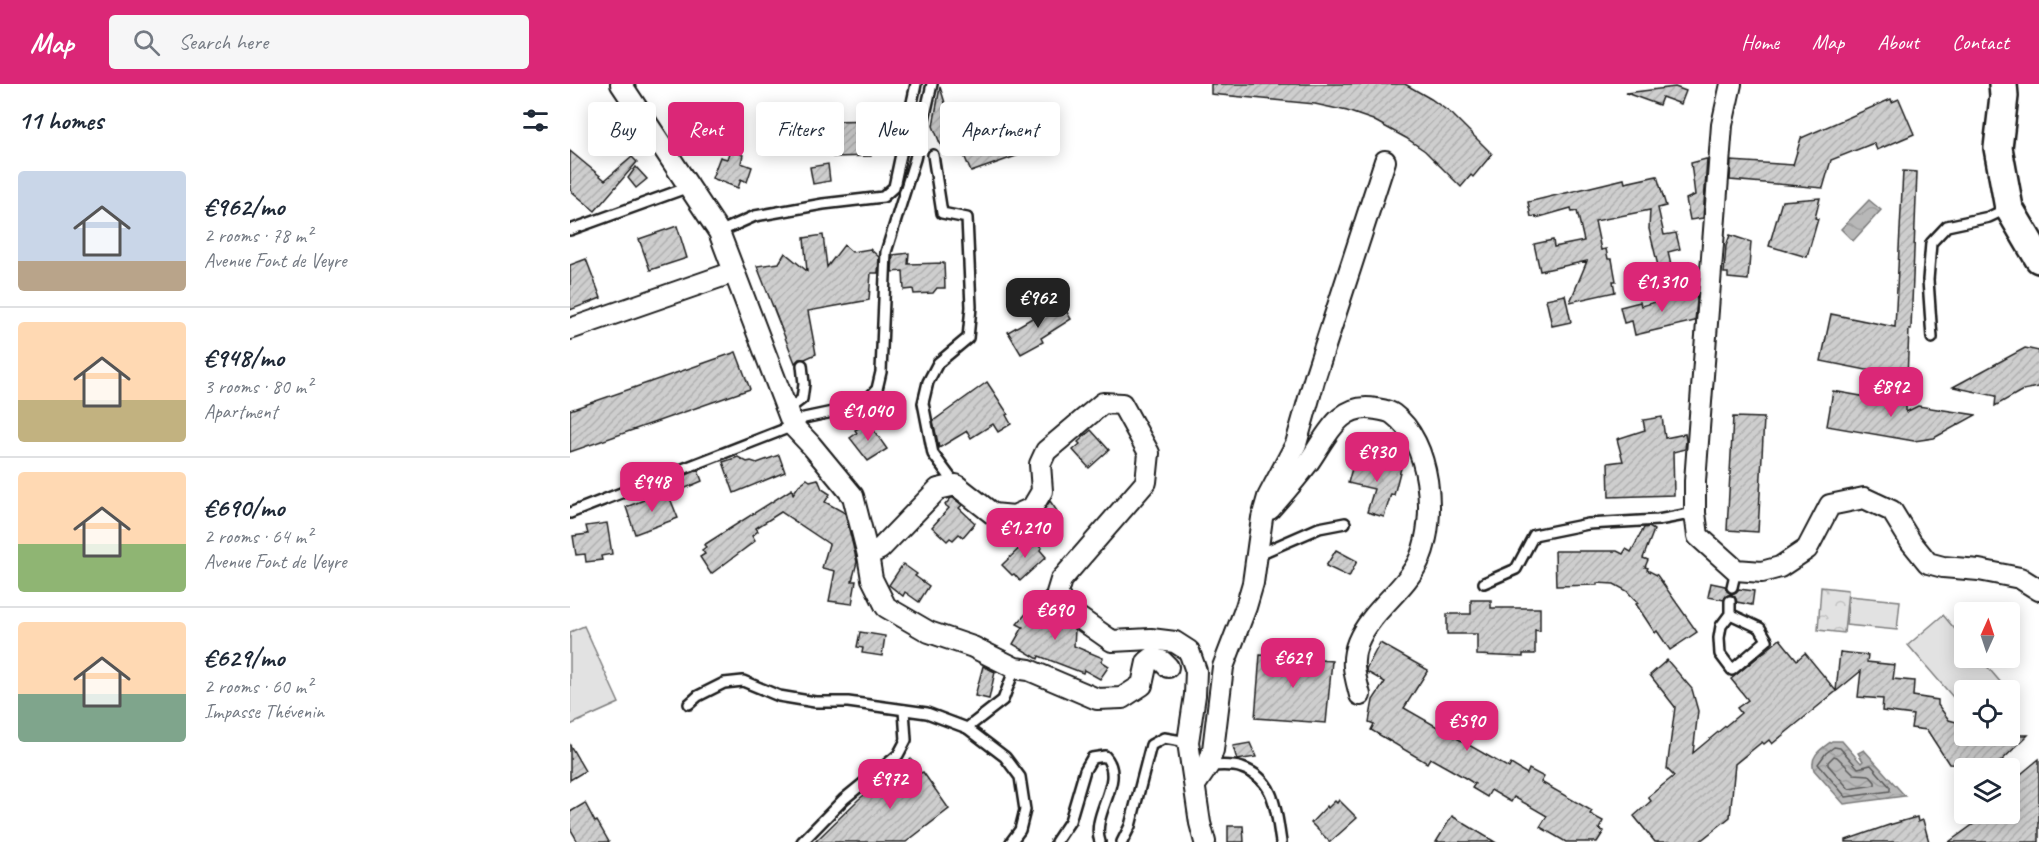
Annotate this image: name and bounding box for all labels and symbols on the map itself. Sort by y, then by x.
pin: €1,310 [1613,262,1711,313]
pin: €962 [1002,278,1074,329]
pin: €892 [1855,367,1927,418]
pin: €1,040 [819,391,917,442]
pin: €930 [1341,432,1413,483]
pin: €948 [616,462,688,513]
pin: €1,210 [976,508,1074,559]
pin: €690 [1019,590,1091,641]
north arrow [1954,602,2020,668]
pin: €629 [1257,638,1329,689]
pin: €590 [1431,701,1503,752]
pin: €972 [854,759,926,810]

